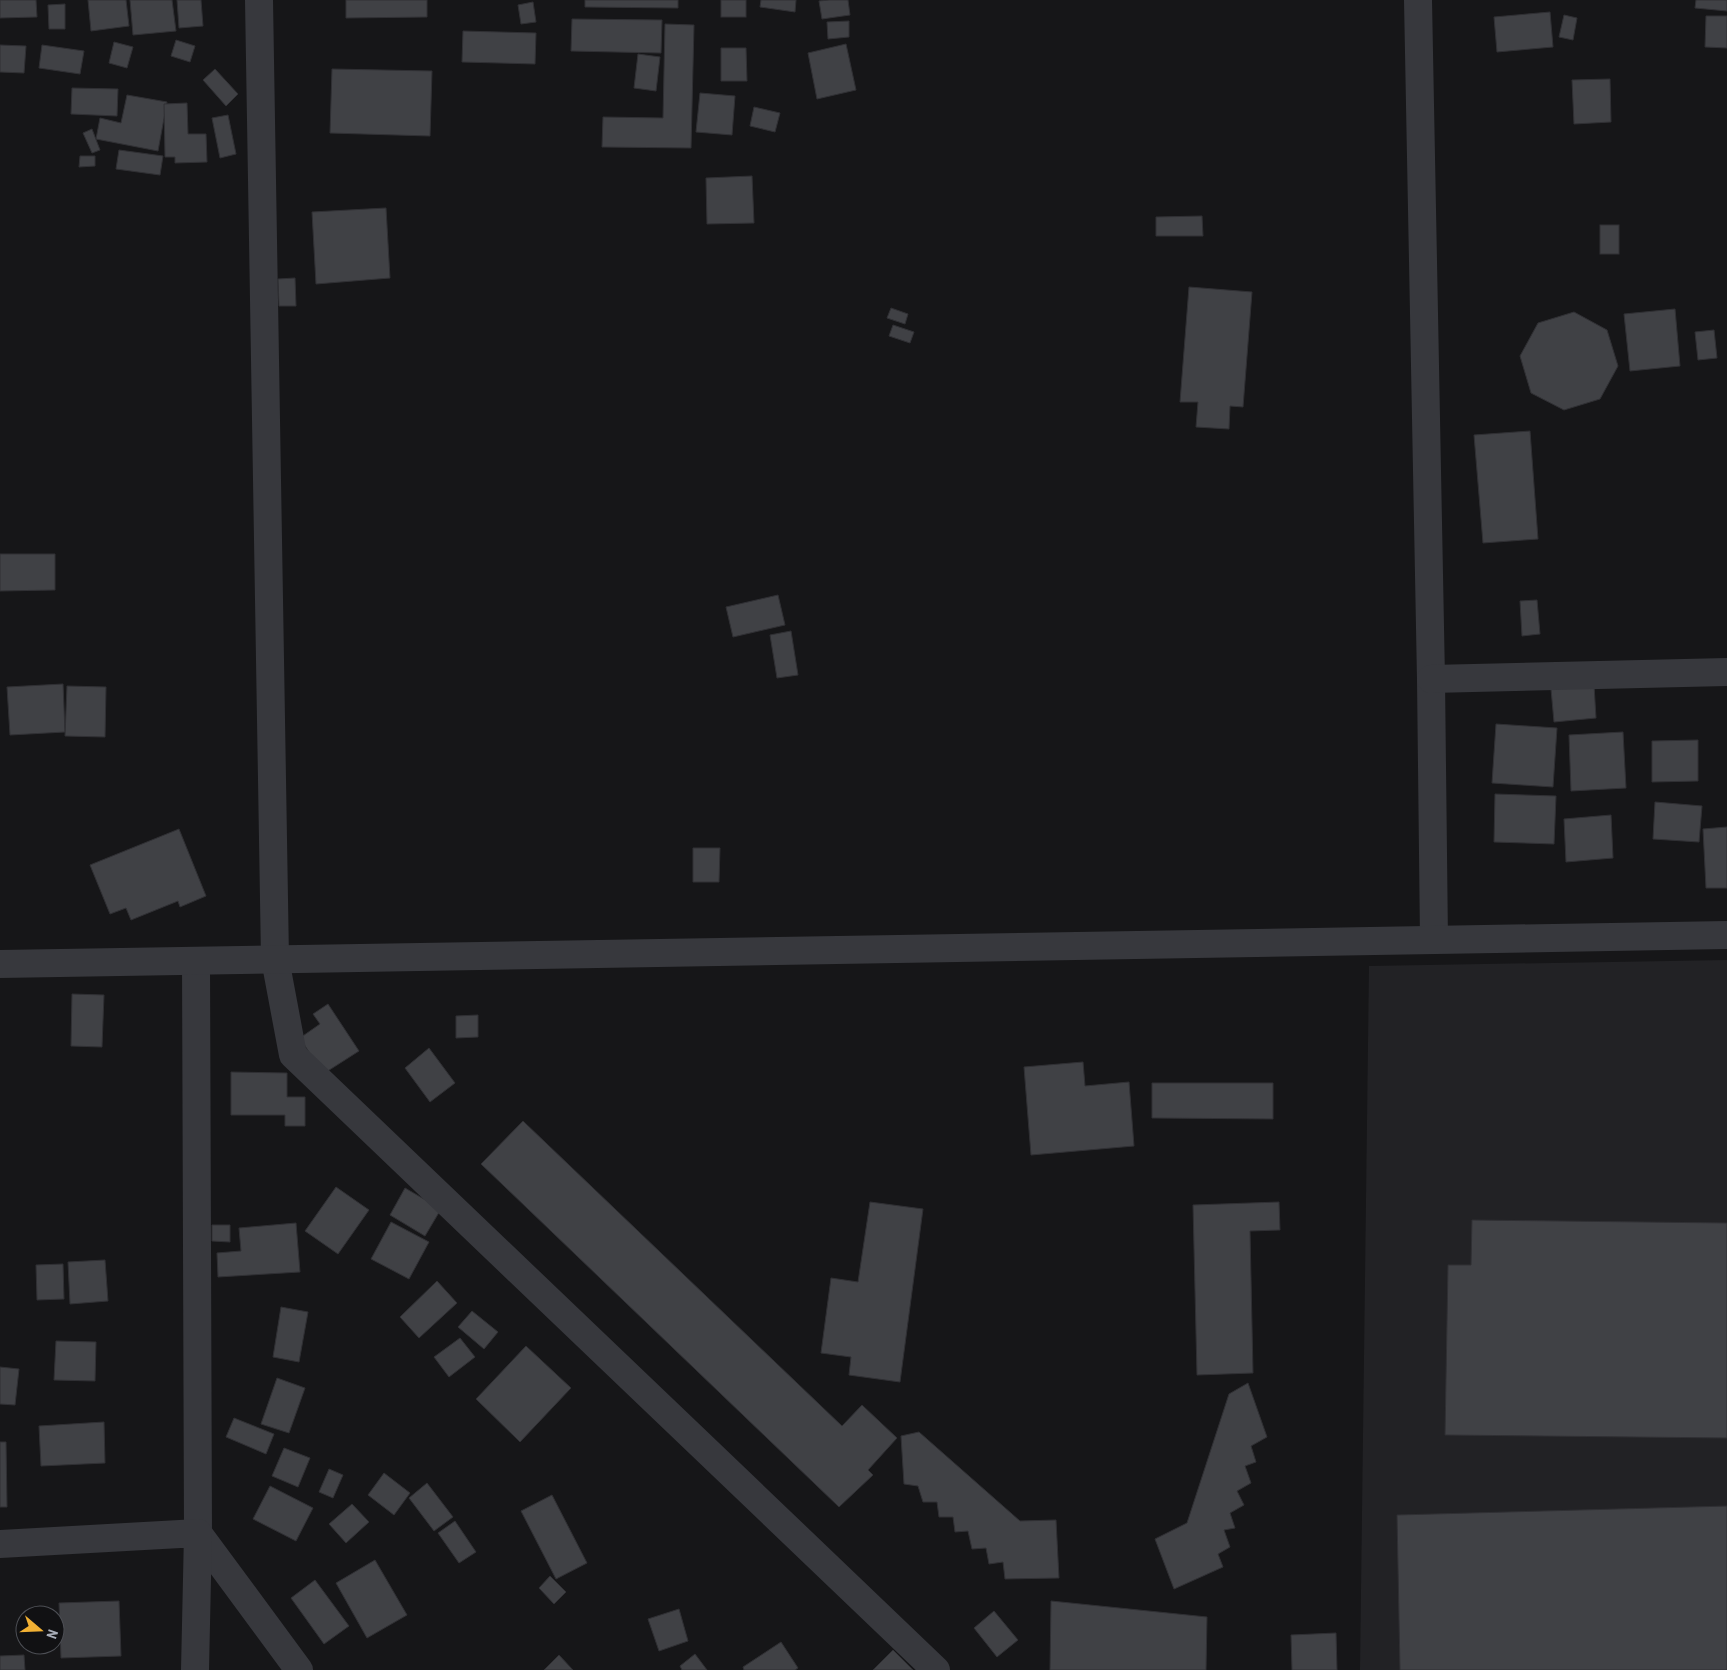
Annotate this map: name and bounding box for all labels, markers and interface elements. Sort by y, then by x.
north arrow [15,1605,65,1655]
text: N [43,1628,61,1641]

